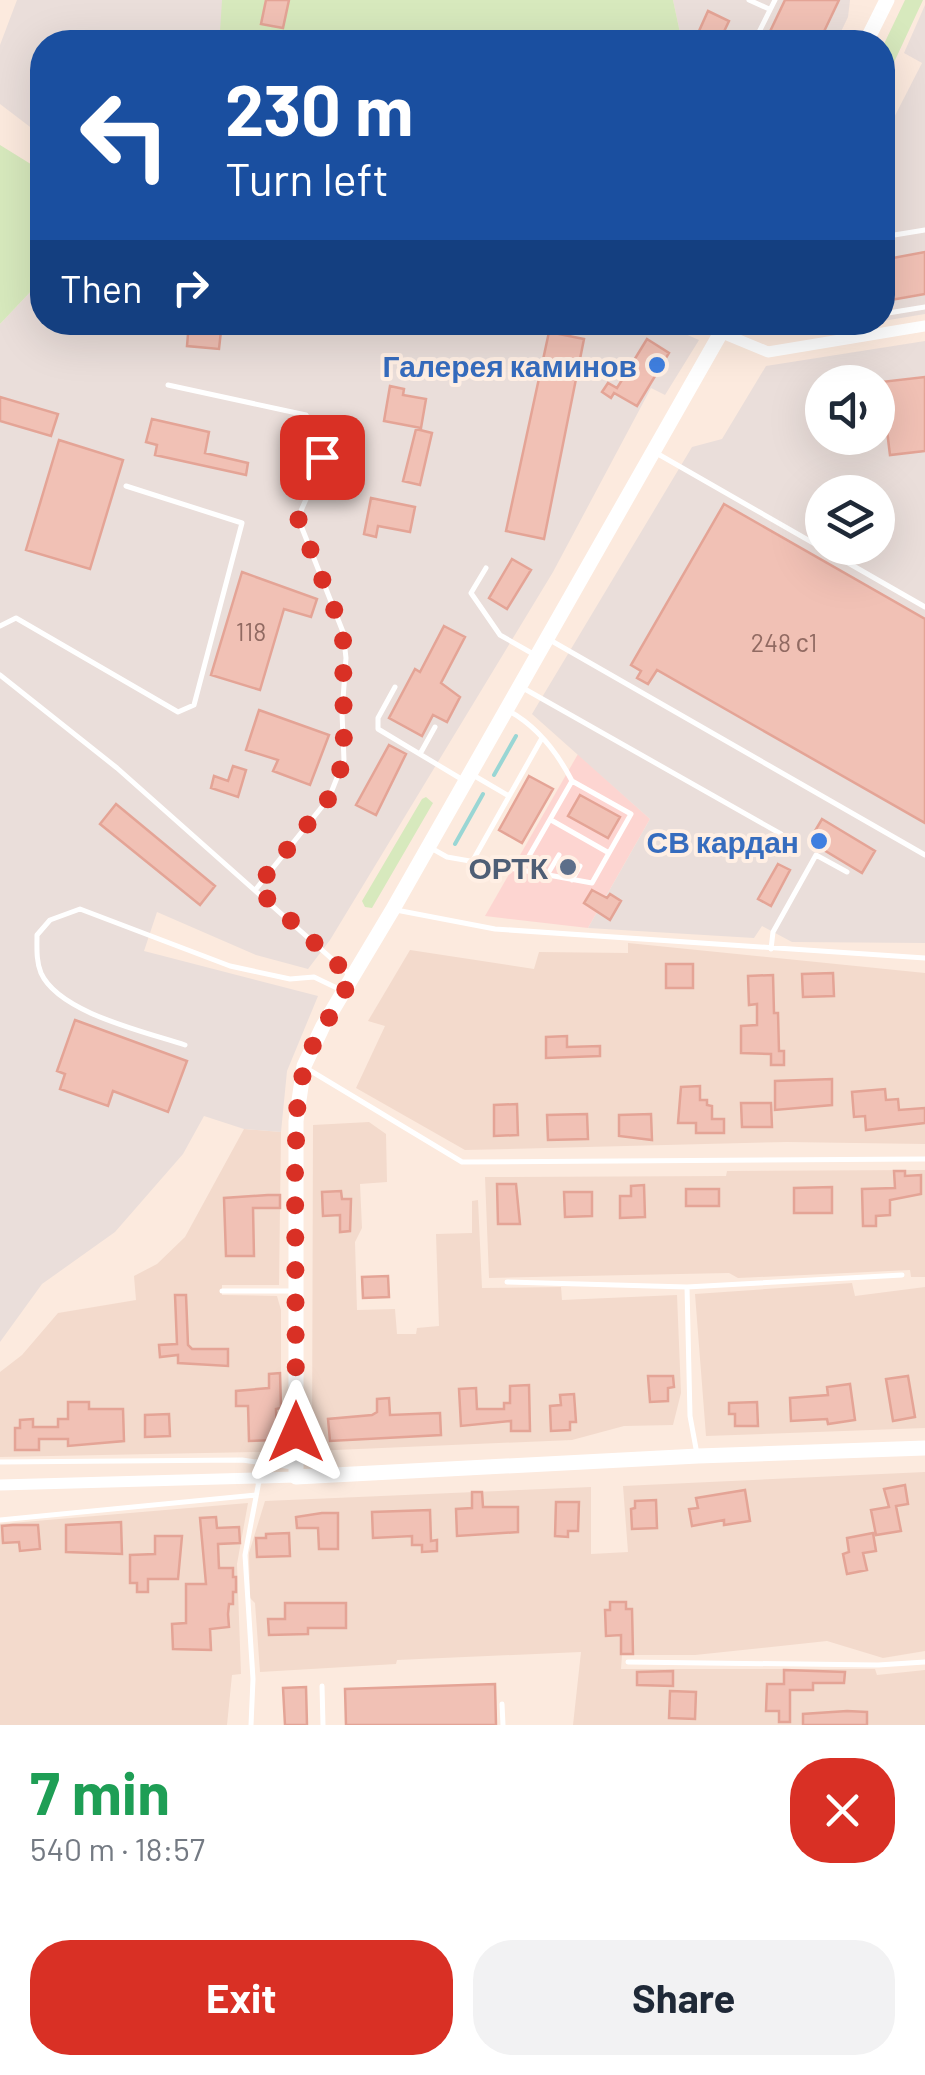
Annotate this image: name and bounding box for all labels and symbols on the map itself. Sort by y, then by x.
place label: Галерея каминов [383,347,637,383]
marker: Галерея каминов [646,354,668,376]
pin [280,415,365,500]
house number: 118 [236,616,266,646]
house number: 248 с1 [751,627,817,657]
place label: СВ кардан [647,823,799,859]
marker: СВ кардан [808,830,830,852]
place label: ОРТК [468,849,549,885]
marker: ОРТК [557,856,579,878]
position arrow [244,1380,348,1484]

